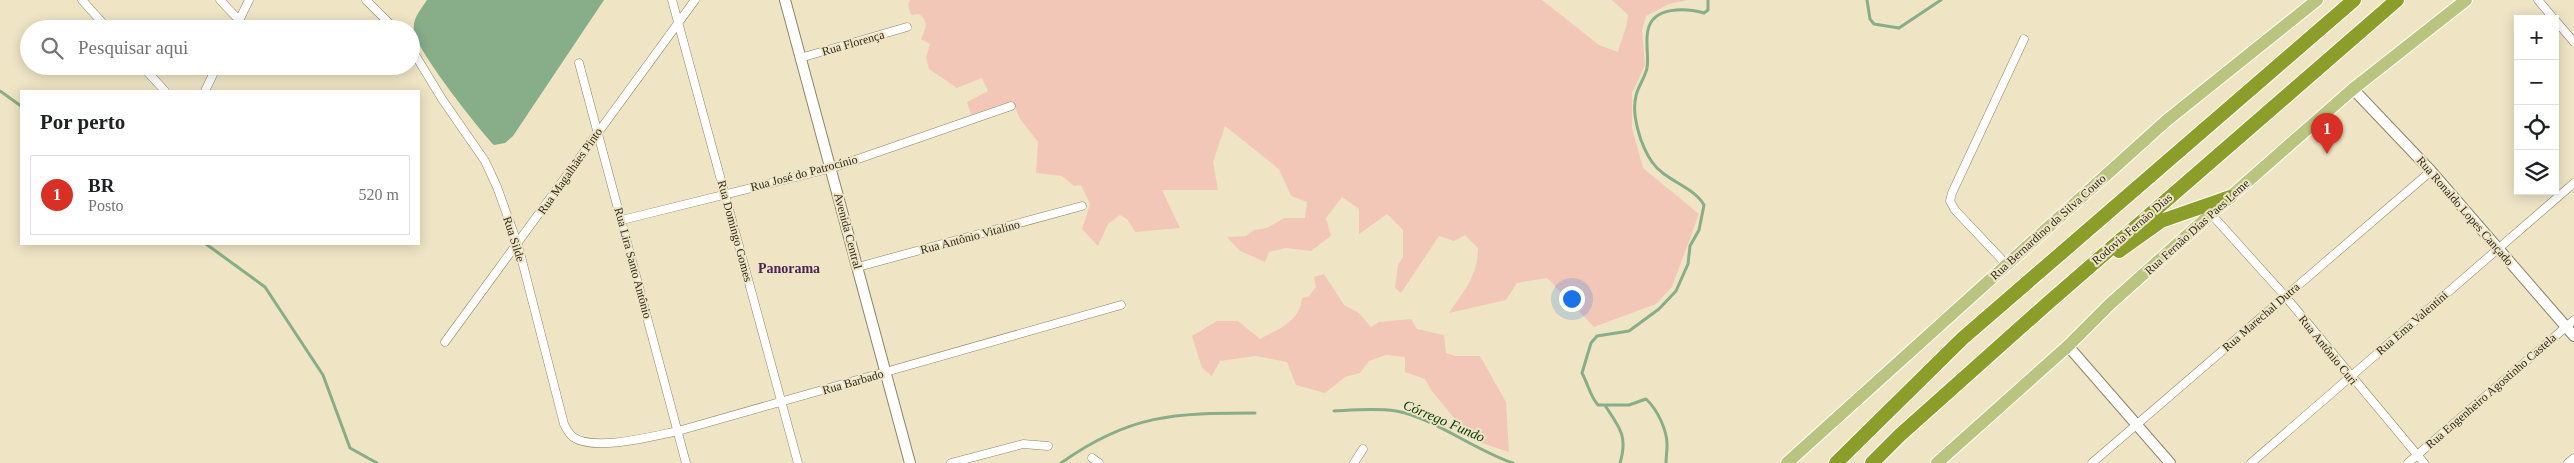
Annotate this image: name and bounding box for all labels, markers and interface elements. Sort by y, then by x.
map controls [2514,15,2559,195]
button: + [2514,15,2559,60]
search box [20,20,420,75]
street label: Rua Florença [820,27,886,59]
icon: search [38,34,66,62]
text: Pesquisar aqui [78,37,188,58]
button: − [2514,60,2559,105]
button: locate [2514,105,2559,150]
text: Por perto [40,110,125,134]
pin: 1 [2311,113,2343,154]
street label: Rua Magalhães Pinto [535,125,605,217]
button: layers [2514,150,2559,195]
street label: Rua José do Patrocínio [749,152,859,194]
street label: Rua Ronaldo Lopes Cançado [2414,153,2516,269]
street label: Rua Bernardino da Silva Couto [1987,171,2109,283]
text: BR [88,175,114,196]
street label: Rua Fernão Dias Paes Leme [2142,176,2252,278]
street label: Rua Domingo Gomes [715,179,755,284]
text: 1 [53,186,61,203]
text: 520 m [359,186,399,203]
street label: Rodovia Fernão Dias [2089,190,2175,268]
street label: Avenida Central [831,191,865,271]
text: Posto [88,197,124,214]
street label: Rua Lira Santo Antônio [611,206,655,320]
street label: Rua Silde [500,214,528,264]
street label: Rua Antônio Vitalino [919,217,1021,257]
district label: Panorama [758,261,820,276]
street label: Rua Marechal Dutra [2219,279,2303,354]
your location [1559,286,1585,312]
street label: Rua Ema Valentini [2373,288,2451,358]
street label: Rua Antônio Curi [2296,312,2361,388]
street label: Rua Engenheiro Agostinho Castela [2423,330,2560,451]
street label: Rua Barbado [821,367,885,397]
water label: Córrego Fundo [1401,397,1487,445]

